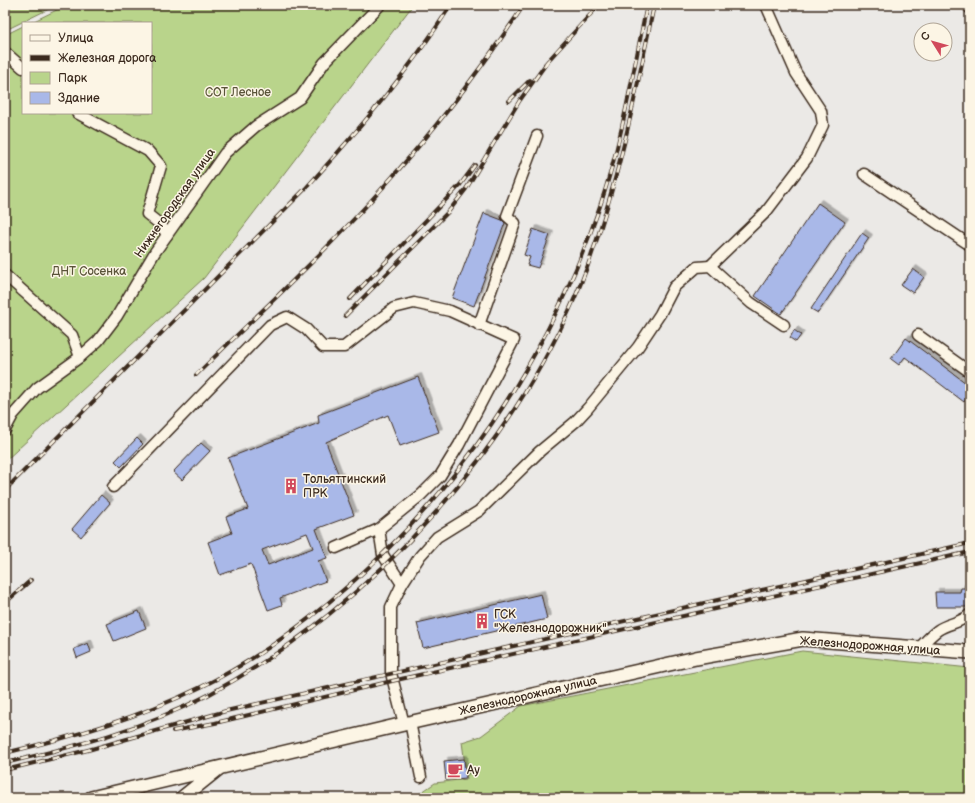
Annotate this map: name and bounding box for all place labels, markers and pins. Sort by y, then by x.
place label: Тольяттинский ПРК [303,472,386,501]
building icon: Тольяттинский ПРК [282,477,300,495]
place label: ГСК "Железнодорожник" [494,607,607,636]
building icon: ГСК "Железнодорожник" [473,612,491,630]
cafe icon: Ау [446,761,464,779]
place label: Ау [466,763,480,778]

